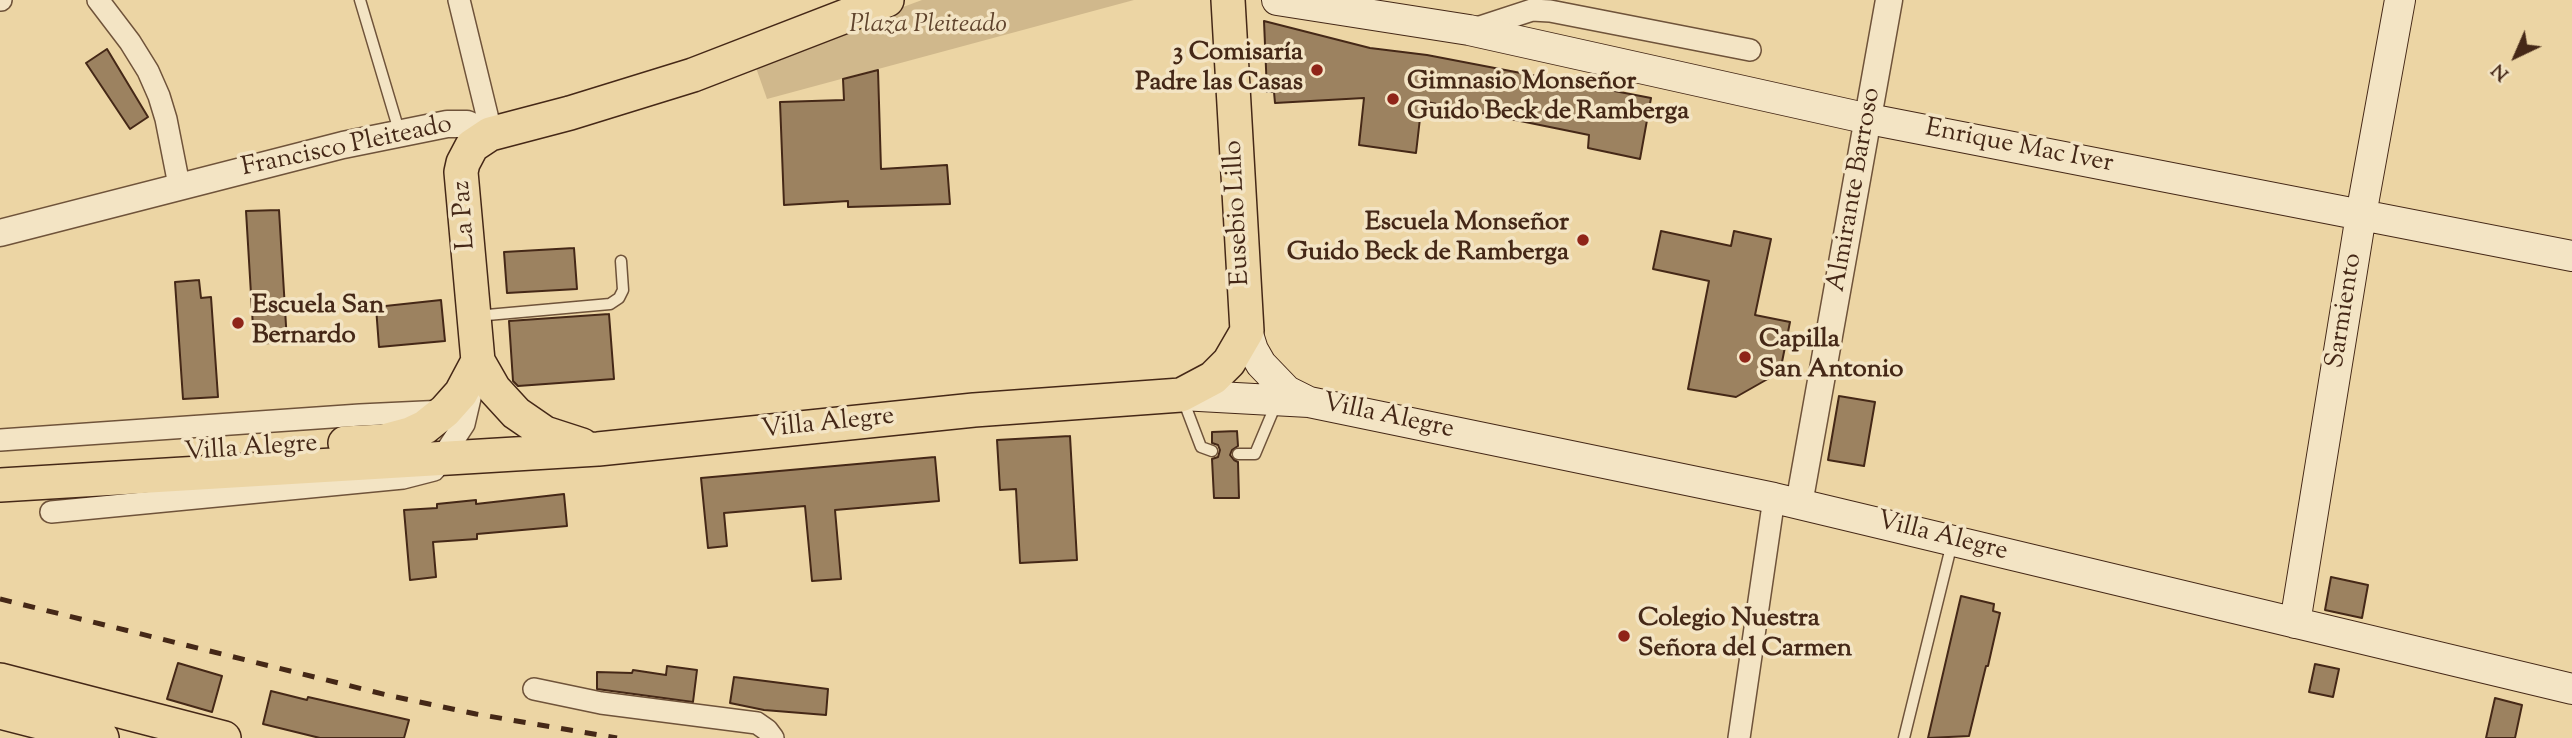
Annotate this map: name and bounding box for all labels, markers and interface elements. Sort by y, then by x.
park label: Plaza Pleiteado [849,11,1007,43]
north arrow [2481,21,2551,91]
place label: 3 Comisaría Padre las Casas [1135,39,1303,100]
text: N [2486,56,2516,86]
marker: 3 Comisaría Padre las Casas [1309,62,1325,78]
place label: Gimnasio Monseñor Guido Beck de Ramberga [1407,68,1689,130]
street label: Almirante Barroso [1823,86,1889,294]
marker: Gimnasio Monseñor Guido Beck de Ramberga [1385,91,1401,107]
street label: Francisco Pleiteado [239,110,455,186]
street label: Enrique Mac Iver [1922,114,2116,182]
street label: Eusebio Lillo [1220,140,1258,286]
street label: La Paz [448,179,484,251]
place label: Escuela Monseñor Guido Beck de Ramberga [1287,209,1569,270]
marker: Escuela Monseñor Guido Beck de Ramberga [1575,232,1591,248]
street label: Sarmiento [2322,251,2370,371]
place label: Escuela San Bernardo [252,292,384,354]
marker: Escuela San Bernardo [230,315,246,331]
place label: Capilla San Antonio [1759,326,1904,388]
marker: Capilla San Antonio [1737,349,1753,365]
street label: Villa Alegre [1319,389,1457,447]
street label: Villa Alegre [760,403,896,447]
street label: Villa Alegre [183,430,319,470]
street label: Villa Alegre [1873,507,2011,569]
place label: Colegio Nuestra Señora del Carmen [1638,605,1852,666]
marker: Colegio Nuestra Señora del Carmen [1616,628,1632,644]

